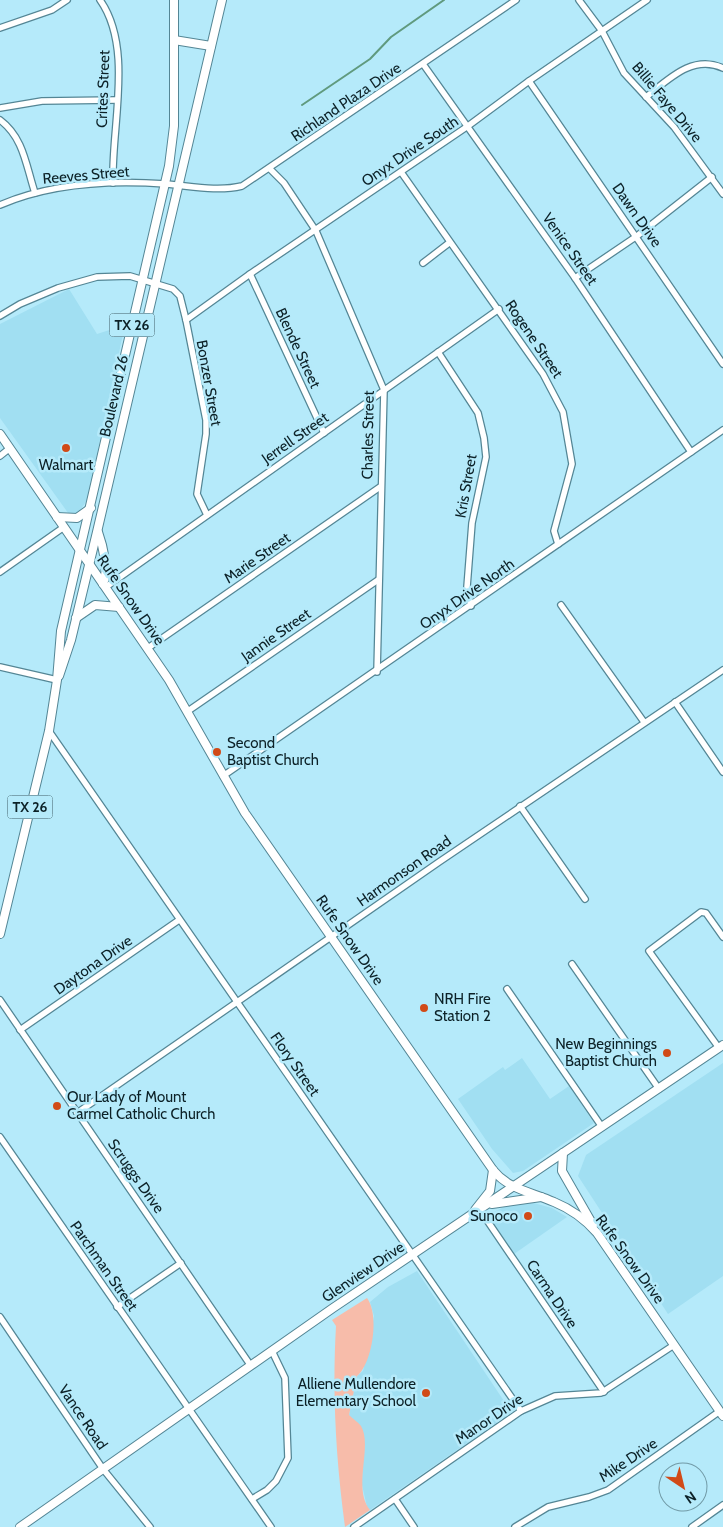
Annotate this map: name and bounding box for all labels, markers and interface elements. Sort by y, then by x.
street label: Crites Street [93,50,113,128]
street label: Richland Plaza Drive [288,58,405,145]
street label: Billie Faye Drive [628,58,706,146]
street label: Onyx Drive South [358,112,462,190]
street label: Reeves Street [42,162,130,188]
street label: Dawn Drive [608,179,666,251]
street label: Venice Street [539,210,601,288]
street label: Rogene Street [501,297,567,381]
street label: Blende Street [272,305,324,391]
road number: TX 26 [110,314,154,336]
street label: Bonzer Street [193,339,225,427]
street label: Boulevard 26 [96,353,132,439]
street label: Charles Street [358,391,378,479]
street label: Jerrell Street [257,408,332,468]
marker: Walmart [60,442,72,454]
street label: Kris Street [452,453,480,519]
place label: Walmart [39,456,93,474]
street label: Marie Street [220,529,294,587]
street label: Rufe Snow Drive [93,552,169,649]
street label: Onyx Drive North [416,555,518,633]
street label: Jannie Street [237,605,314,666]
place label: Second Baptist Church [227,734,319,769]
marker: Second Baptist Church [211,746,223,758]
road number: TX 26 [8,796,52,819]
street label: Harmonson Road [353,832,455,910]
street label: Rufe Snow Drive [312,892,388,989]
street label: Daytona Drive [51,931,136,999]
place label: NRH Fire Station 2 [434,990,491,1025]
marker: NRH Fire Station 2 [418,1002,430,1014]
street label: Flory Street [266,1029,324,1099]
place label: New Beginnings Baptist Church [555,1035,657,1070]
marker: New Beginnings Baptist Church [661,1047,673,1059]
place label: Our Lady of Mount Carmel Catholic Church [67,1088,215,1123]
marker: Our Lady of Mount Carmel Catholic Church [51,1100,63,1112]
street label: Scruggs Drive [104,1135,168,1217]
place label: Sunoco [470,1207,518,1225]
marker: Sunoco [522,1210,534,1222]
street label: Rufe Snow Drive [592,1211,669,1307]
street label: Parchman Street [66,1218,142,1314]
street label: Glenview Drive [318,1238,408,1306]
street label: Carma Drive [523,1256,582,1332]
place label: Alliene Mullendore Elementary School [296,1375,416,1410]
street label: Vance Road [55,1381,111,1453]
marker: Alliene Mullendore Elementary School [420,1387,432,1399]
street label: Manor Drive [452,1390,526,1448]
street label: Mike Drive [595,1434,661,1486]
north arrow [658,1462,708,1512]
text: N [681,1487,700,1508]

